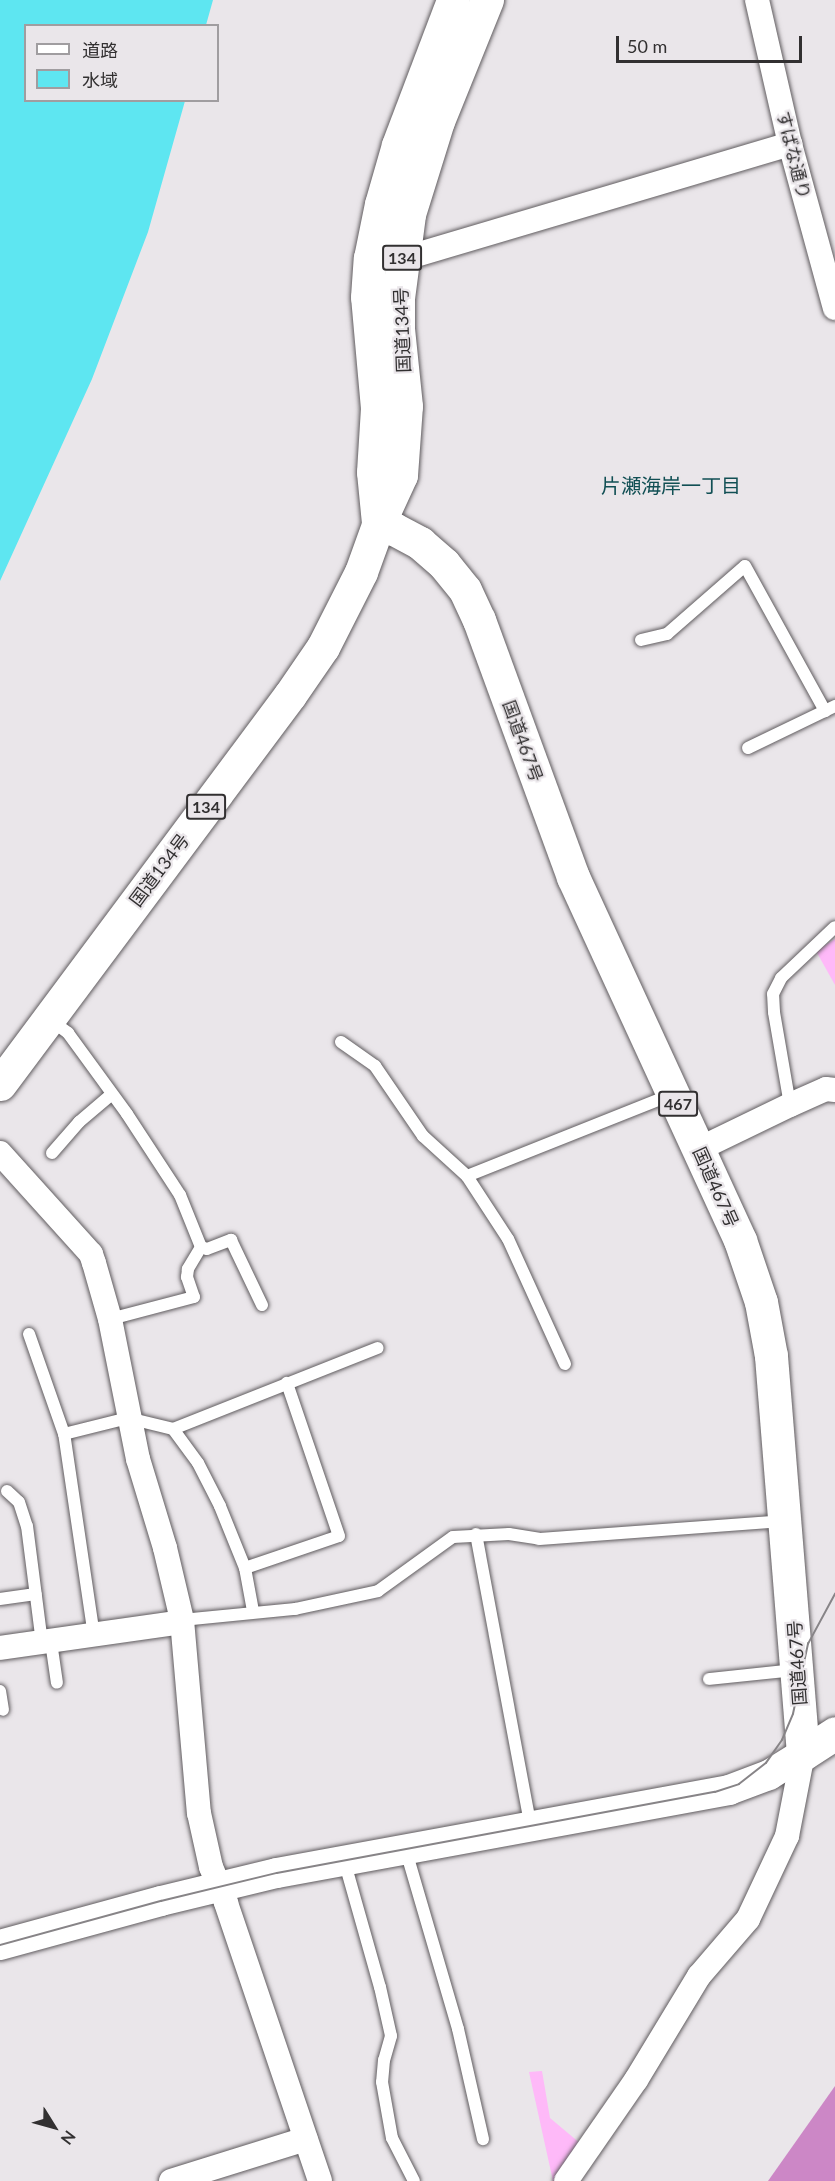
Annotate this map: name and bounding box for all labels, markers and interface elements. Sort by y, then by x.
legend [24,24,219,102]
scale bar [619,24,805,62]
text: 50 m [627,35,667,57]
text: 道路 [82,39,118,61]
text: 水域 [82,69,118,91]
street label: すばな通り [773,109,815,201]
road number: 134 [381,245,423,271]
street label: 国道134号 [390,287,414,373]
district label: 片瀬海岸一丁目 [601,473,741,497]
street label: 国道467号 [498,697,548,785]
road number: 134 [185,794,227,820]
street label: 国道134号 [125,829,193,911]
road number: 467 [657,1091,699,1117]
street label: 国道467号 [689,1144,743,1230]
street label: 国道467号 [783,1620,811,1706]
north arrow [24,2097,84,2157]
text: N [57,2127,80,2149]

